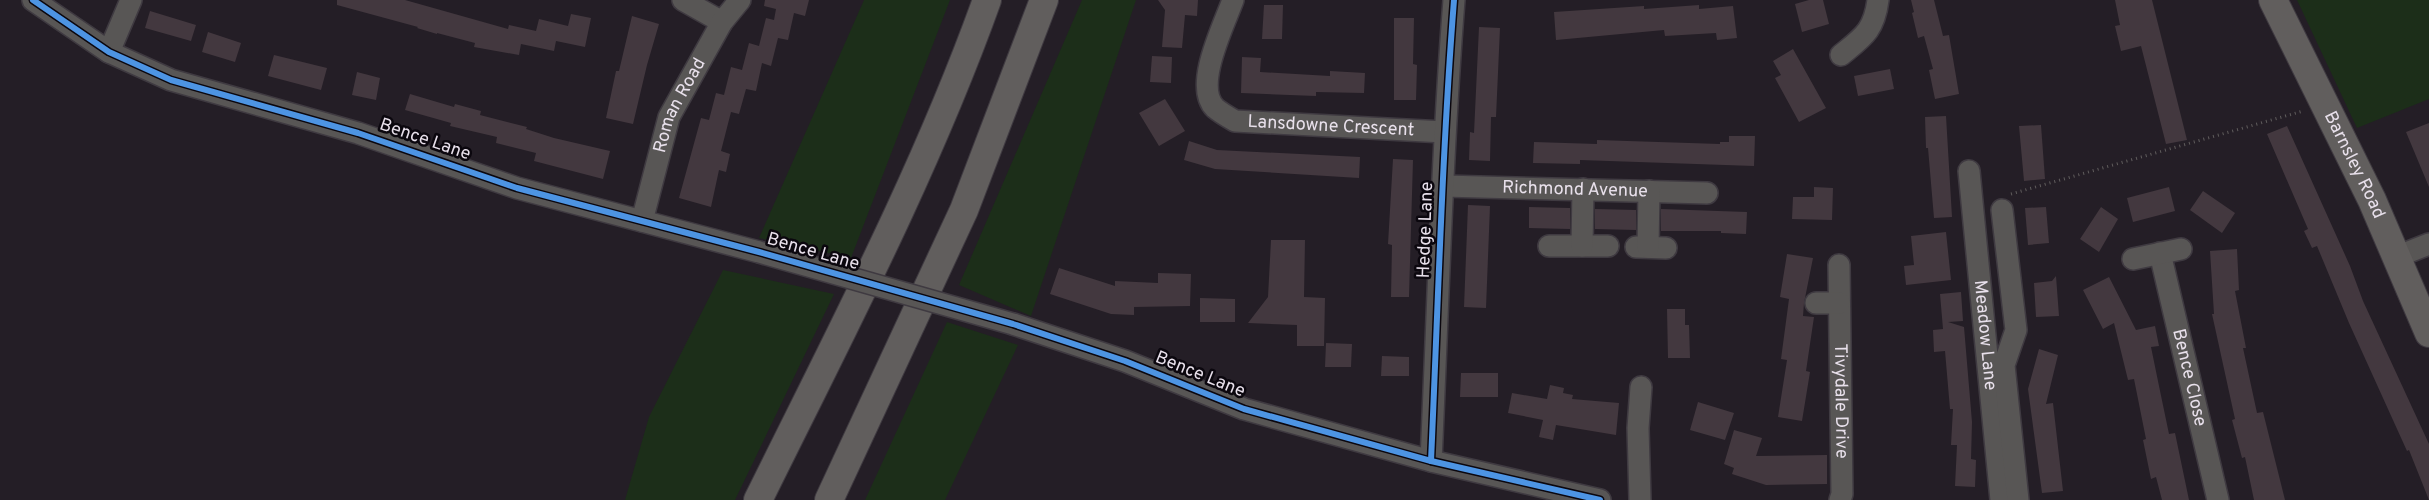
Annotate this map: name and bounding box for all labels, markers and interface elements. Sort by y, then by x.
street label: Roman Road [649,54,711,155]
street label: Barnsley Road [2318,107,2390,222]
street label: Lansdowne Crescent [1247,110,1415,142]
street label: Bence Lane [376,114,474,166]
street label: Richmond Avenue [1502,176,1648,203]
street label: Hedge Lane [1413,181,1439,279]
street label: Bence Lane [764,228,862,276]
street label: Meadow Lane [1968,279,2002,391]
street label: Bence Close [2167,327,2212,429]
street label: Tivydale Drive [1829,343,1853,459]
street label: Bence Lane [1152,347,1248,403]

